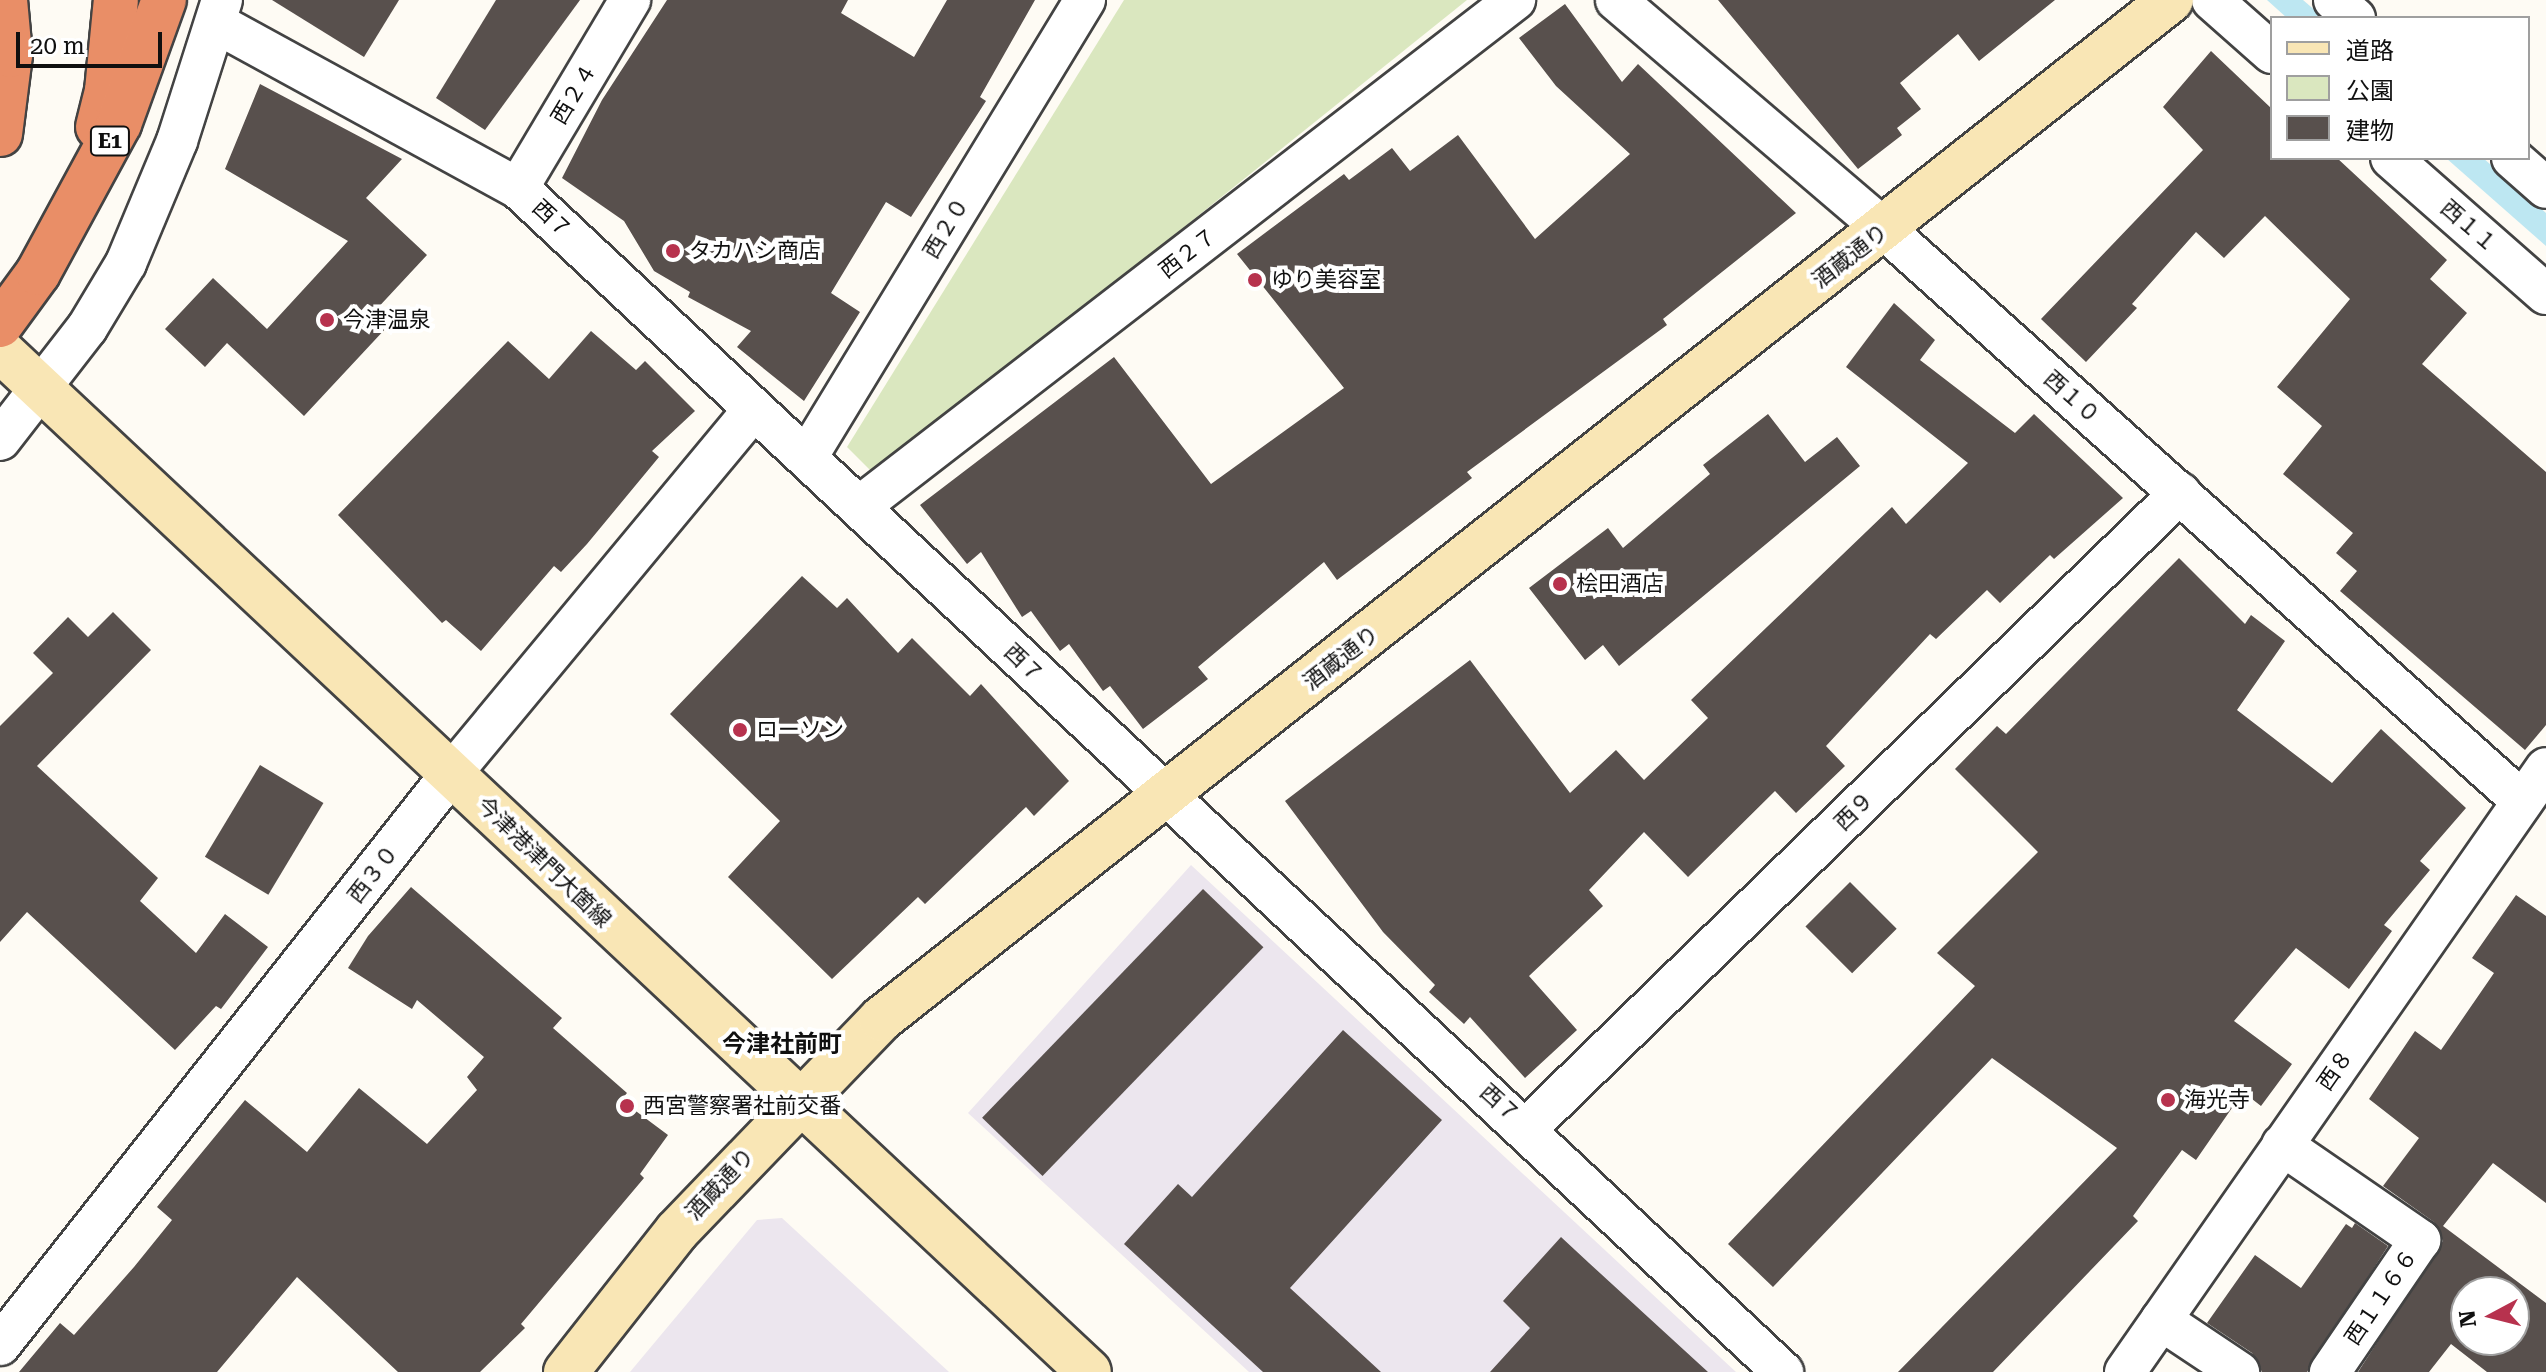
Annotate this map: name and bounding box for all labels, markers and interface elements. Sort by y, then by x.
scale bar [20,16,166,66]
legend [2270,16,2530,160]
text: 20 m [30,32,85,60]
text: 道路 [2346,37,2394,65]
street label: 西２４ [546,59,602,129]
text: 公園 [2346,77,2394,105]
text: 建物 [2346,117,2394,145]
road number: E1 [88,125,132,157]
street label: 西２０ [918,193,974,263]
street label: 西７ [527,194,577,244]
street label: 西１１ [2435,194,2503,258]
street label: 酒蔵通り [1807,219,1893,293]
street label: 西２７ [1154,222,1222,284]
place label: タカハシ商店 [689,238,821,264]
marker: タカハシ商店 [664,242,682,260]
place label: ゆり美容室 [1271,267,1381,293]
marker: ゆり美容室 [1246,271,1264,289]
place label: 今津温泉 [343,307,431,333]
marker: 今津温泉 [318,311,336,329]
street label: 西１０ [2039,365,2105,429]
place label: 桧田酒店 [1576,571,1664,597]
marker: 桧田酒店 [1551,575,1569,593]
street label: 酒蔵通り [1298,621,1384,695]
street label: 西７ [999,638,1049,688]
place label: ローソン [756,717,844,743]
marker: ローソン [731,721,749,739]
street label: 西９ [1829,786,1879,836]
street label: 今津港津門大箇線 [472,791,616,933]
street label: 西３０ [342,840,404,908]
district label: 今津社前町 [722,1031,842,1059]
street label: 西８ [2312,1044,2358,1096]
street label: 西７ [1475,1078,1525,1128]
place label: 海光寺 [2184,1087,2250,1113]
marker: 海光寺 [2159,1091,2177,1109]
place label: 西宮警察署社前交番 [643,1093,841,1119]
marker: 西宮警察署社前交番 [618,1097,636,1115]
street label: 酒蔵通り [680,1143,760,1225]
street label: 西１１６６ [2339,1244,2423,1350]
north arrow [2450,1276,2530,1356]
text: N [2454,1309,2481,1329]

